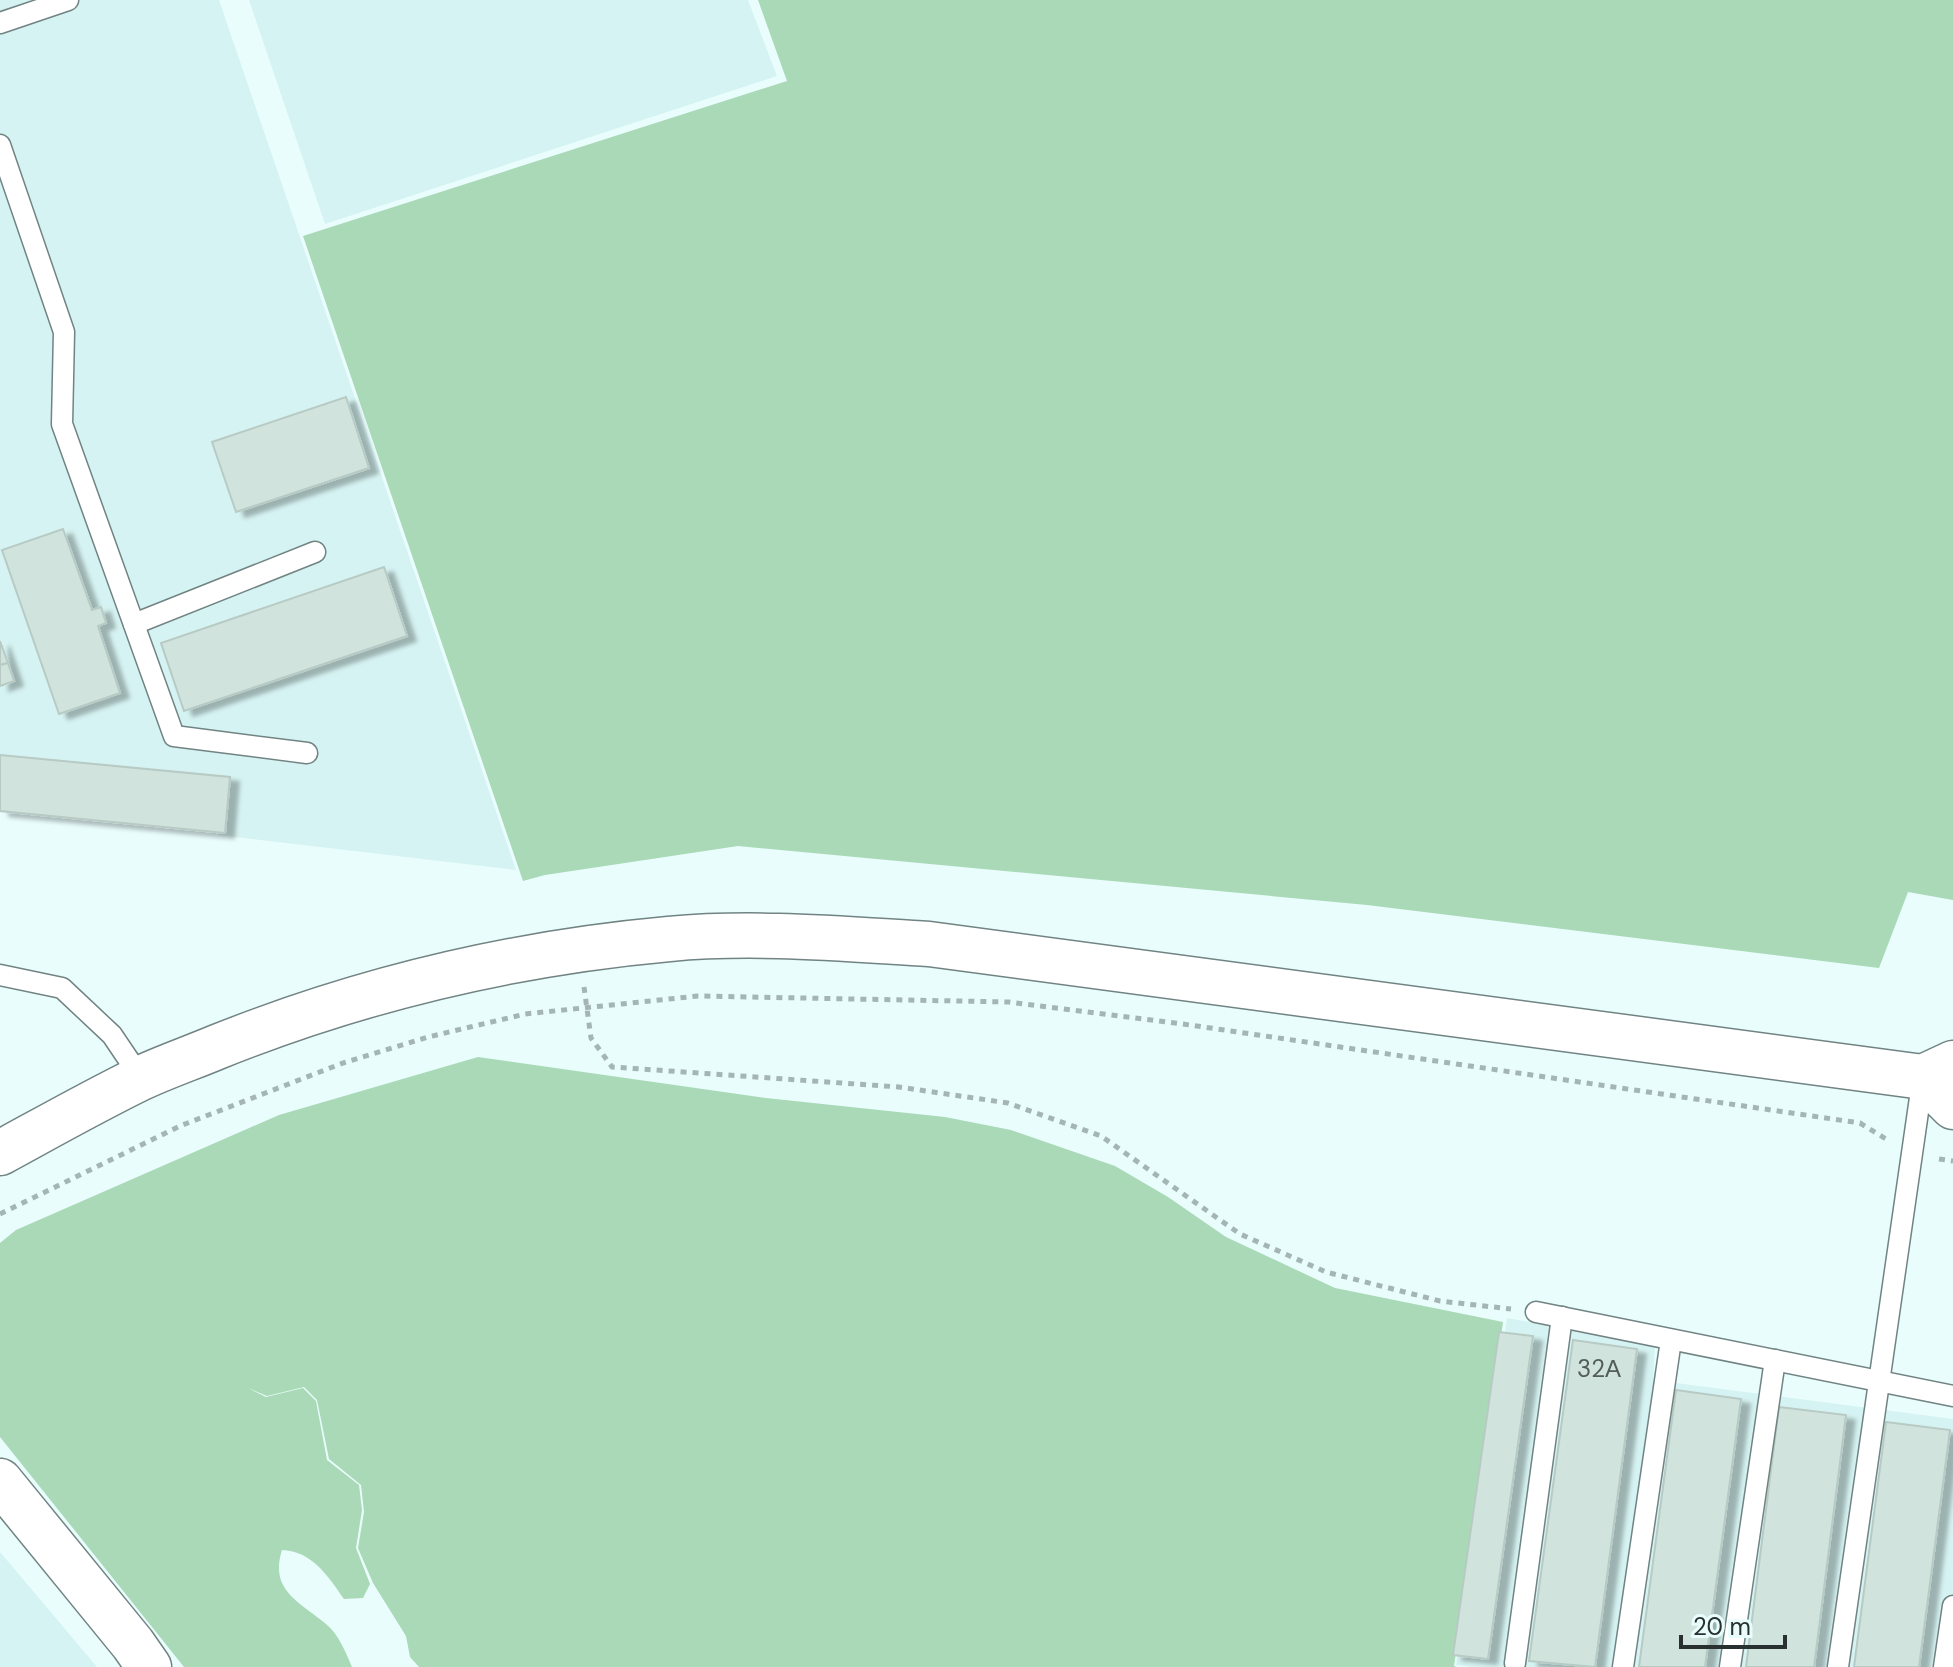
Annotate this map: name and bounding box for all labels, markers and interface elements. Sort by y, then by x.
house number: 32А [1577,1353,1621,1384]
scale bar [1681,1599,1785,1649]
text: 20 m [1693,1611,1751,1642]

